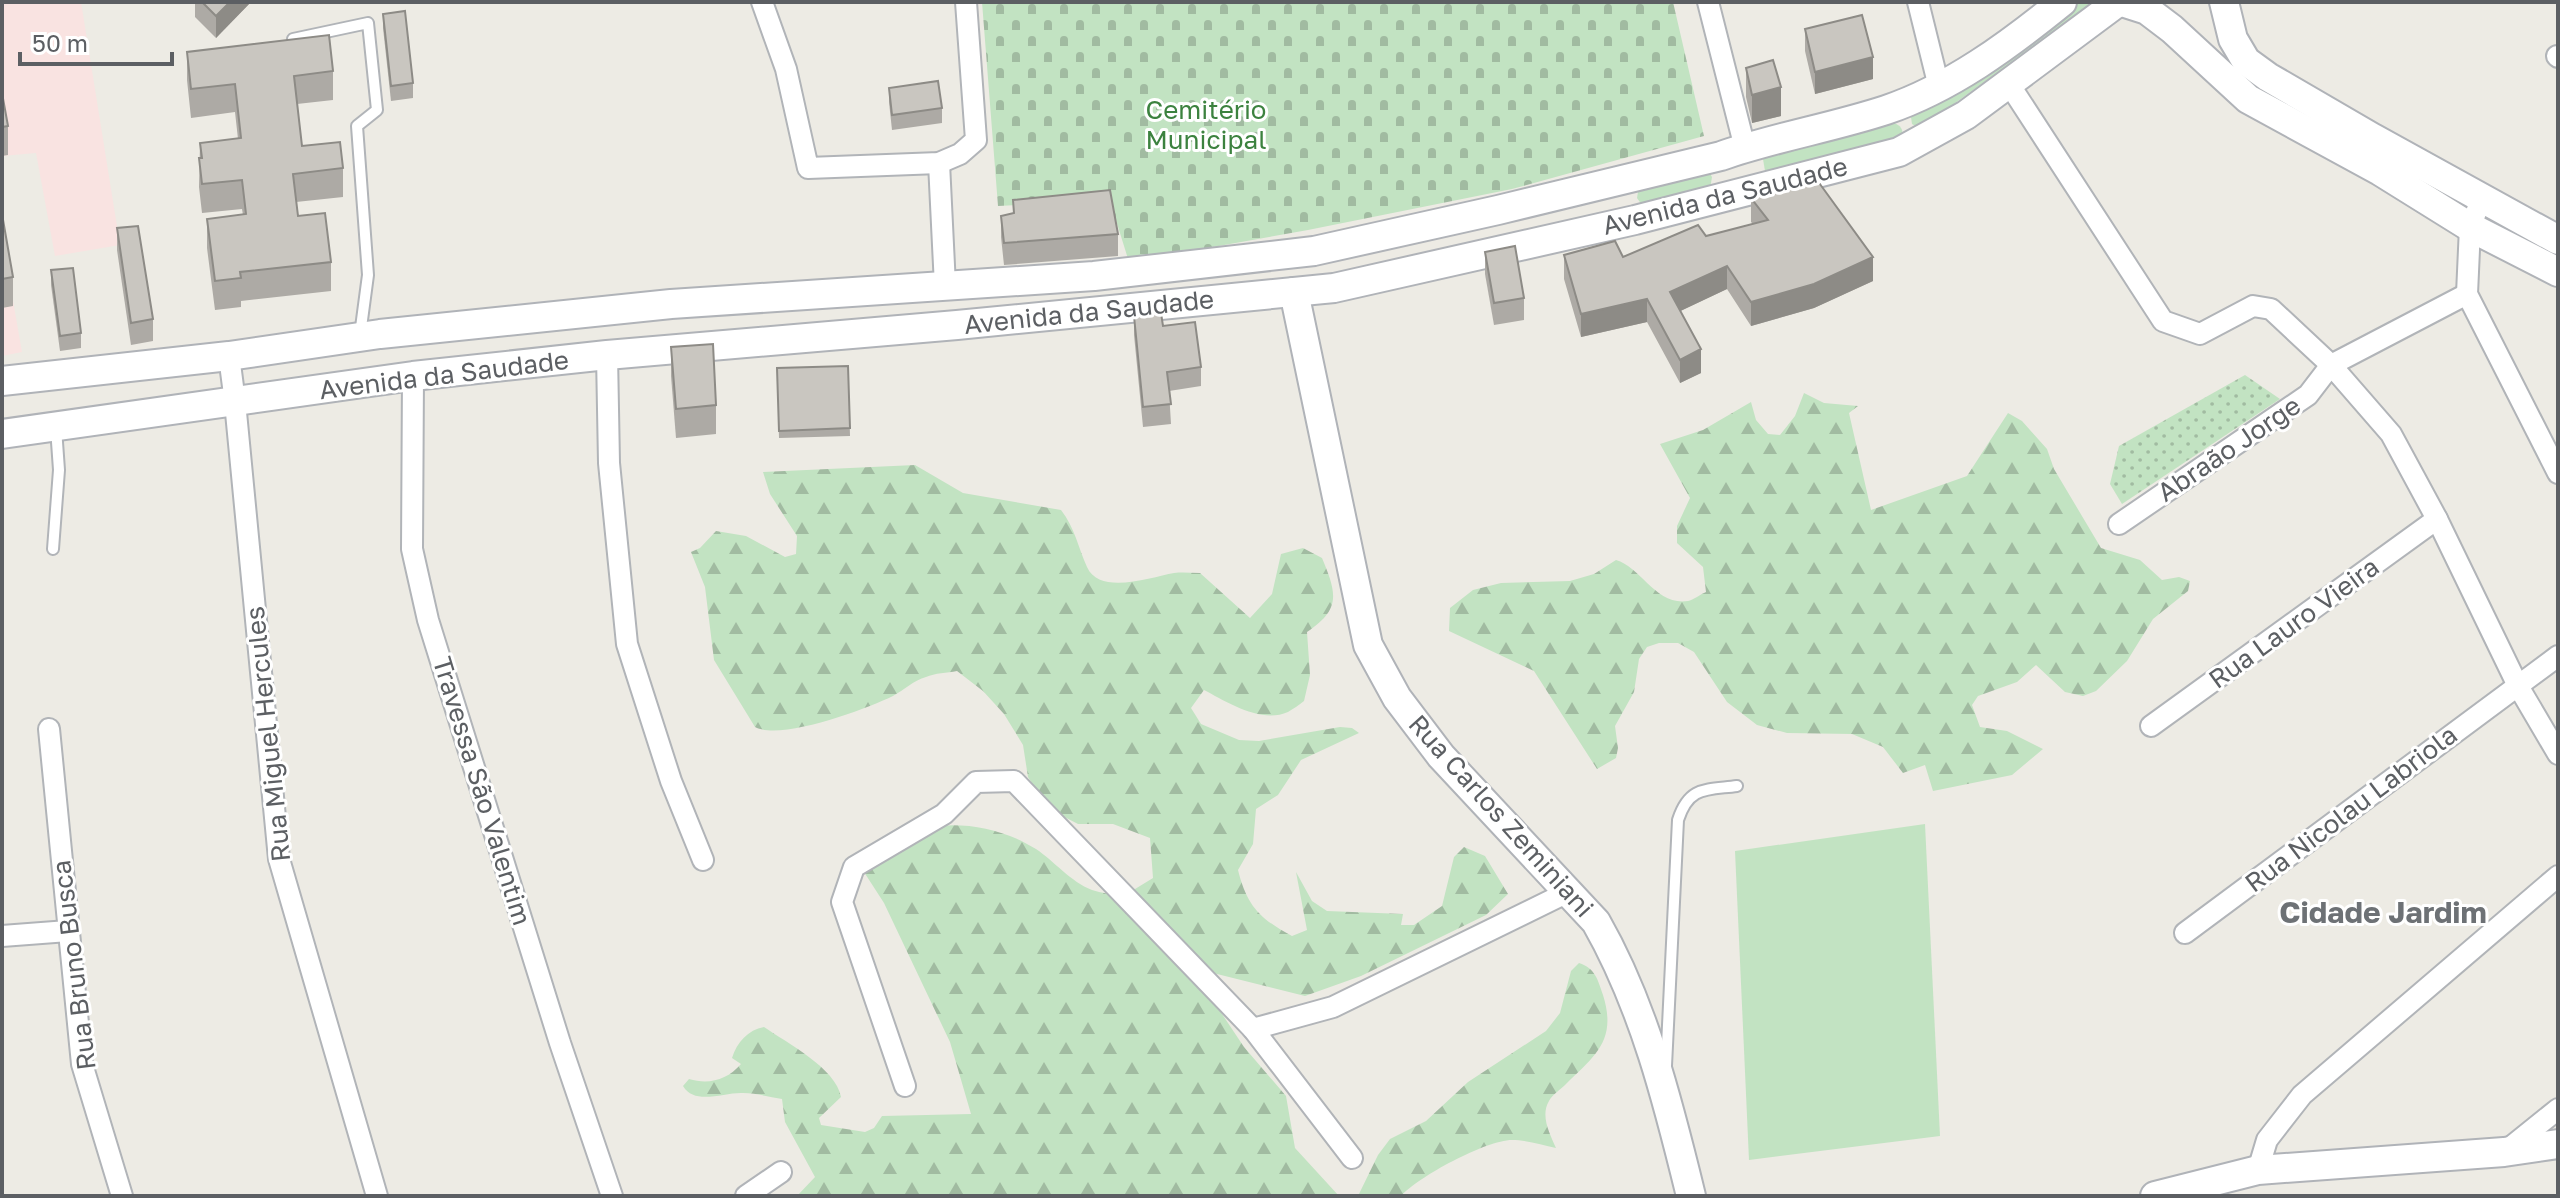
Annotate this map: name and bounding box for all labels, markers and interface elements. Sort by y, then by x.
scale bar [20,16,172,66]
text: 50 m [32,28,88,57]
park label: Cemitério Municipal [1145,94,1267,155]
street label: Avenida da Saudade [1599,150,1850,241]
street label: Avenida da Saudade [962,283,1215,340]
street label: Avenida da Saudade [317,344,570,405]
street label: Abraão Jorge [2151,389,2306,508]
street label: Rua Lauro Vieira [2203,551,2385,695]
street label: Rua Miguel Hercules [239,605,296,863]
street label: Travessa São Valentim [427,653,538,929]
street label: Rua Carlos Zeminiani [1402,708,1600,923]
street label: Rua Nicolau Labriola [2239,719,2463,898]
street label: Rua Bruno Busca [45,858,102,1072]
district label: Cidade Jardim [2279,894,2487,930]

